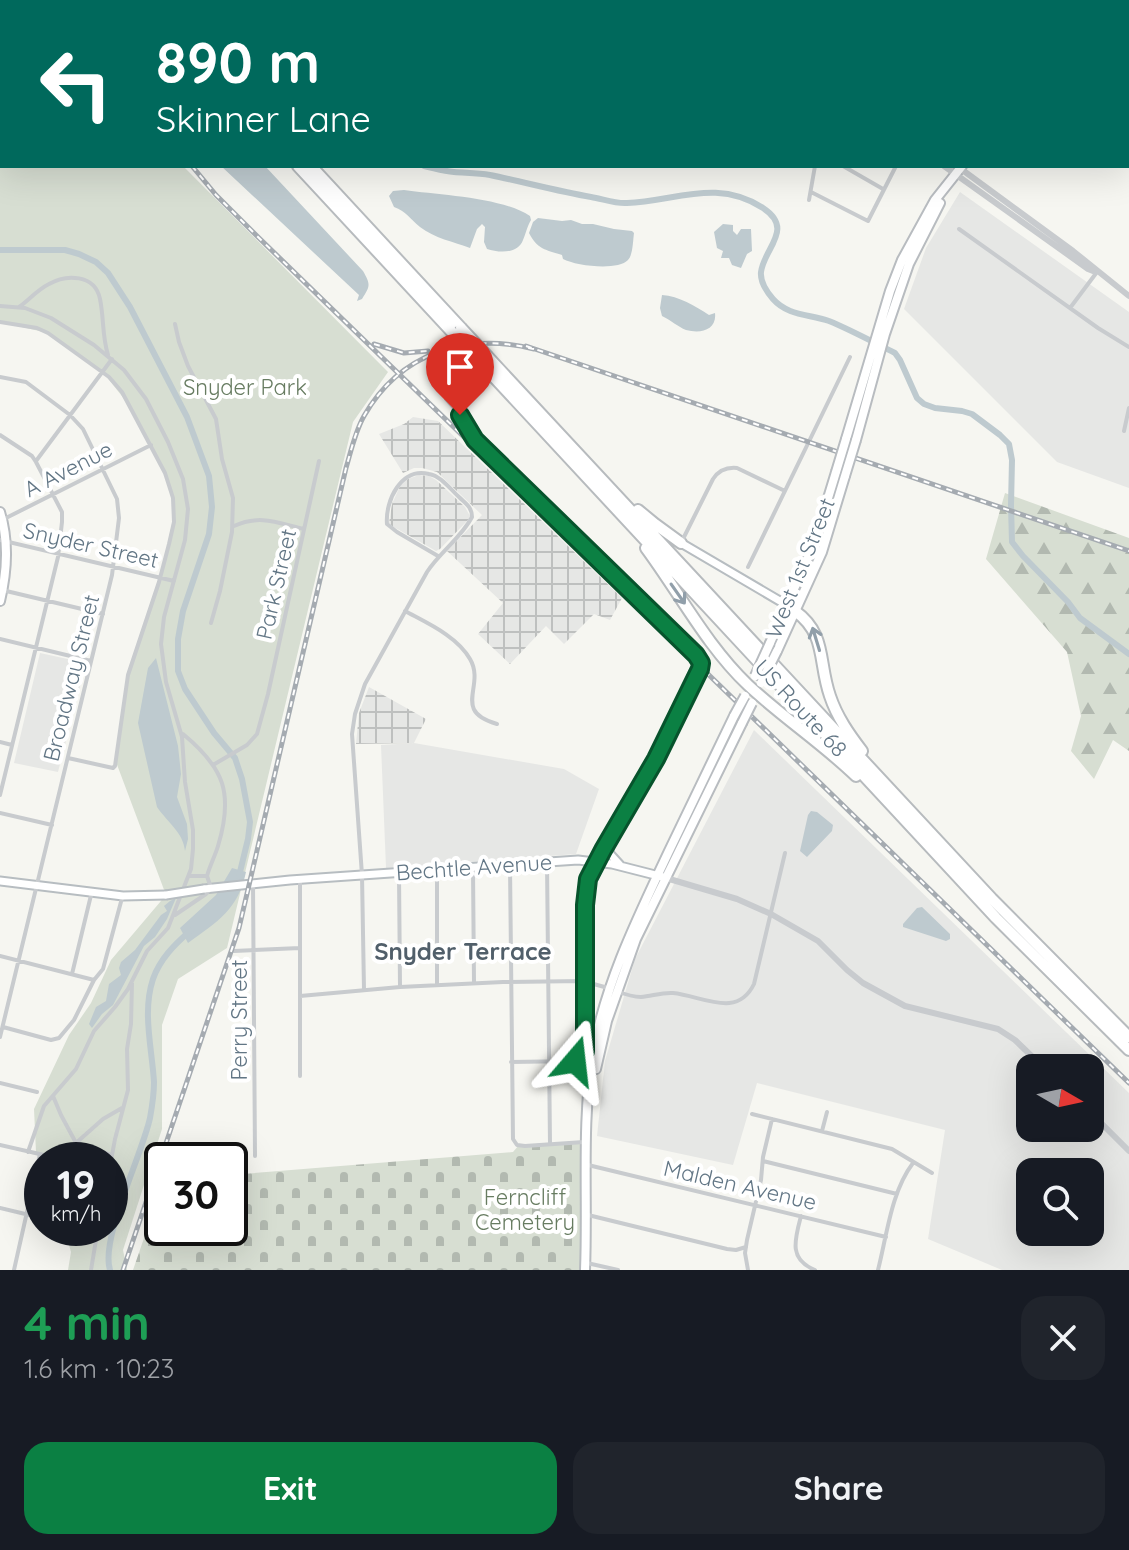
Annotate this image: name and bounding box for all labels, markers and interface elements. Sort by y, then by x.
text: 890 m [156,27,320,97]
icon: left [24,32,128,136]
text: Skinner Lane [156,96,371,141]
pin [426,333,494,415]
icon: arrive [438,345,482,389]
park label: Snyder Park [183,373,307,401]
street label: A Avenue [19,435,117,503]
street label: West 1st Street [759,494,841,642]
street label: Snyder Street [21,516,161,574]
street label: Park Street [250,526,302,642]
one-way arrow [670,583,686,605]
street label: Broadway Street [37,592,105,764]
one-way arrow [808,627,822,652]
street label: US Route 68 [749,653,853,763]
street label: Bechtle Avenue [395,848,553,886]
district label: Snyder Terrace [374,936,552,966]
street label: Perry Street [225,960,253,1080]
position arrow [533,1019,617,1103]
north arrow [1016,1054,1104,1142]
map controls [1016,1054,1104,1246]
speed limit sign: 30 [144,1142,248,1246]
street label: Malden Avenue [661,1154,819,1216]
button: search [1016,1158,1104,1246]
text: 19 [57,1159,95,1209]
park label: Ferncliff Cemetery [475,1183,575,1236]
text: km/h [51,1201,101,1226]
text: 4 min [24,1292,150,1352]
button: close [1021,1296,1105,1380]
text: 1.6 km · 10:23 [24,1352,174,1385]
button: Exit [24,1442,557,1534]
button: Share [573,1442,1105,1534]

